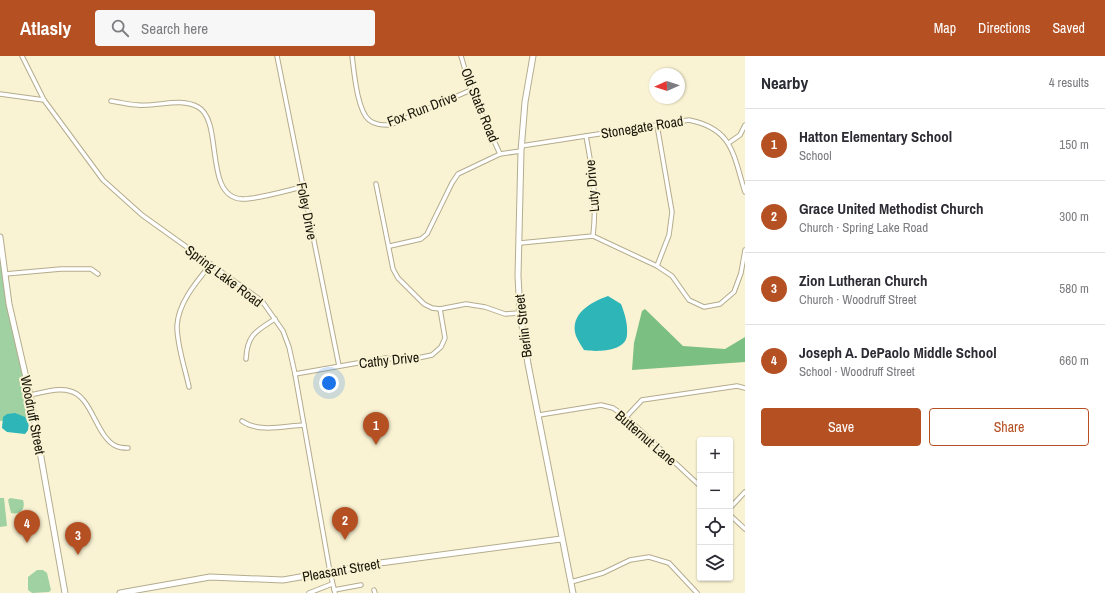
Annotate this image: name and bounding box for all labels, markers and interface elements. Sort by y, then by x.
search box [95,10,375,46]
text: Atlasly [20,15,71,41]
icon: search [109,17,131,39]
text: Search here [141,18,208,39]
text: Map [934,19,956,37]
text: Directions [978,19,1030,37]
text: Saved [1052,19,1085,37]
street label: Old State Road [457,65,503,145]
north arrow [649,68,685,104]
text: Nearby [761,71,808,94]
text: 4 results [1049,74,1089,91]
street label: Fox Run Drive [384,87,460,131]
street label: Stonegate Road [600,112,684,142]
text: Hatton Elementary School [799,126,952,147]
text: 1 [771,136,777,153]
text: 150 m [1059,136,1089,153]
text: School [799,147,832,164]
street label: Luty Drive [581,159,603,213]
street label: Foley Drive [293,181,321,241]
text: Grace United Methodist Church [799,198,984,219]
text: 2 [771,208,777,225]
text: 300 m [1059,208,1089,225]
text: Church · Spring Lake Road [799,219,928,236]
street label: Spring Lake Road [182,241,266,311]
text: Zion Lutheran Church [799,270,927,291]
text: 3 [771,280,777,297]
text: 580 m [1059,280,1089,297]
text: Church · Woodruff Street [799,291,917,308]
street label: Berlin Street [510,293,536,359]
text: Joseph A. DePaolo Middle School [799,342,997,363]
street label: Cathy Drive [358,348,420,372]
text: 4 [771,352,777,369]
text: 660 m [1059,352,1089,369]
text: School · Woodruff Street [799,363,915,380]
your location [319,373,339,393]
street label: Woodruff Street [17,374,49,456]
street label: Butternut Lane [612,406,680,470]
button: Save [761,408,921,446]
button: Share [929,408,1089,446]
pin: 1 [363,412,389,445]
map controls [697,437,733,581]
button: + [697,437,733,473]
button: − [697,473,733,509]
pin: 2 [332,507,358,540]
button: locate [697,509,733,545]
pin: 4 [14,510,40,543]
pin: 3 [65,522,91,555]
button: layers [697,545,733,581]
street label: Pleasant Street [301,554,381,586]

